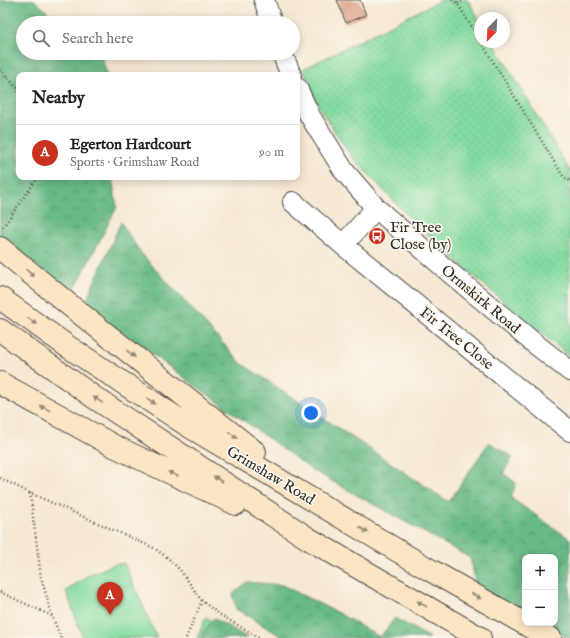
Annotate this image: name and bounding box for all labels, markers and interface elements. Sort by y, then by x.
north arrow [474,12,510,48]
search box [16,16,300,60]
icon: search [30,27,52,49]
text: Search here [62,29,133,48]
text: Nearby [32,88,85,109]
text: Egerton Hardcourt [70,135,191,154]
text: A [41,144,49,161]
text: 90 m [259,144,284,161]
text: Sports · Grimshaw Road [70,154,199,171]
place label: Fir Tree Close (by) [390,218,452,254]
bus stop icon: Fir Tree Close (by) [367,226,387,246]
street label: Ormskirk Road [437,261,525,339]
one-way arrow [25,268,35,277]
street label: Fir Tree Close [416,303,498,374]
one-way arrow [26,317,37,325]
one-way arrow [126,350,137,359]
one-way arrow [93,396,103,404]
one-way arrow [146,397,156,405]
your location [301,403,321,423]
one-way arrow [39,405,51,411]
one-way arrow [228,431,239,439]
street label: Grimshaw Road [223,442,319,510]
one-way arrow [167,471,179,477]
one-way arrow [213,475,223,483]
one-way arrow [358,527,370,534]
map controls [522,554,558,626]
button: + [522,554,558,590]
pin: A [97,582,123,615]
button: − [522,590,558,626]
one-way arrow [470,592,482,599]
one-way arrow [416,601,428,608]

